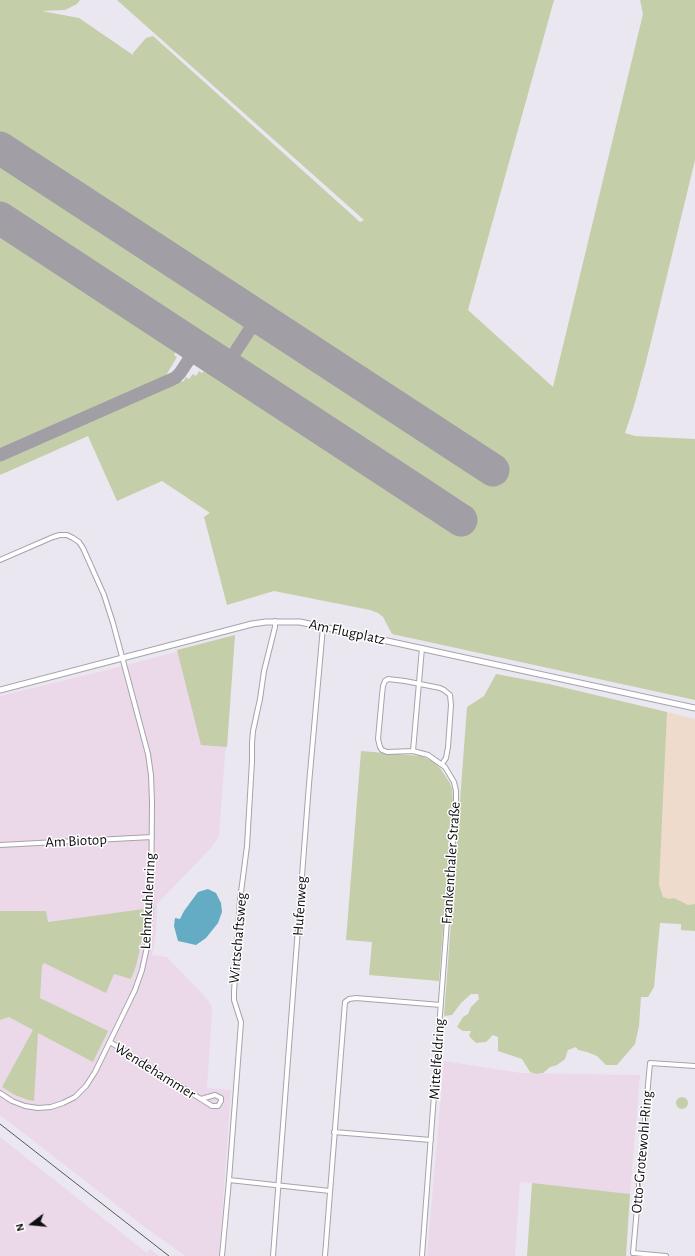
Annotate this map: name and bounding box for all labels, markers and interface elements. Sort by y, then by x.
street label: Am Flugplatz [307,615,387,649]
street label: Frankenthaler Straße [438,801,464,925]
street label: Am Biotop [45,830,107,852]
street label: Lehmkuhlenring [136,852,160,950]
street label: Hufenweg [289,875,311,937]
street label: Wirtschaftsweg [225,892,251,984]
street label: Mittelfeldring [425,1018,449,1100]
street label: Wendehammer [111,1039,199,1103]
street label: Otto-Grotewohl-Ring [628,1090,656,1214]
north arrow [12,1204,52,1244]
text: N [14,1222,26,1233]

